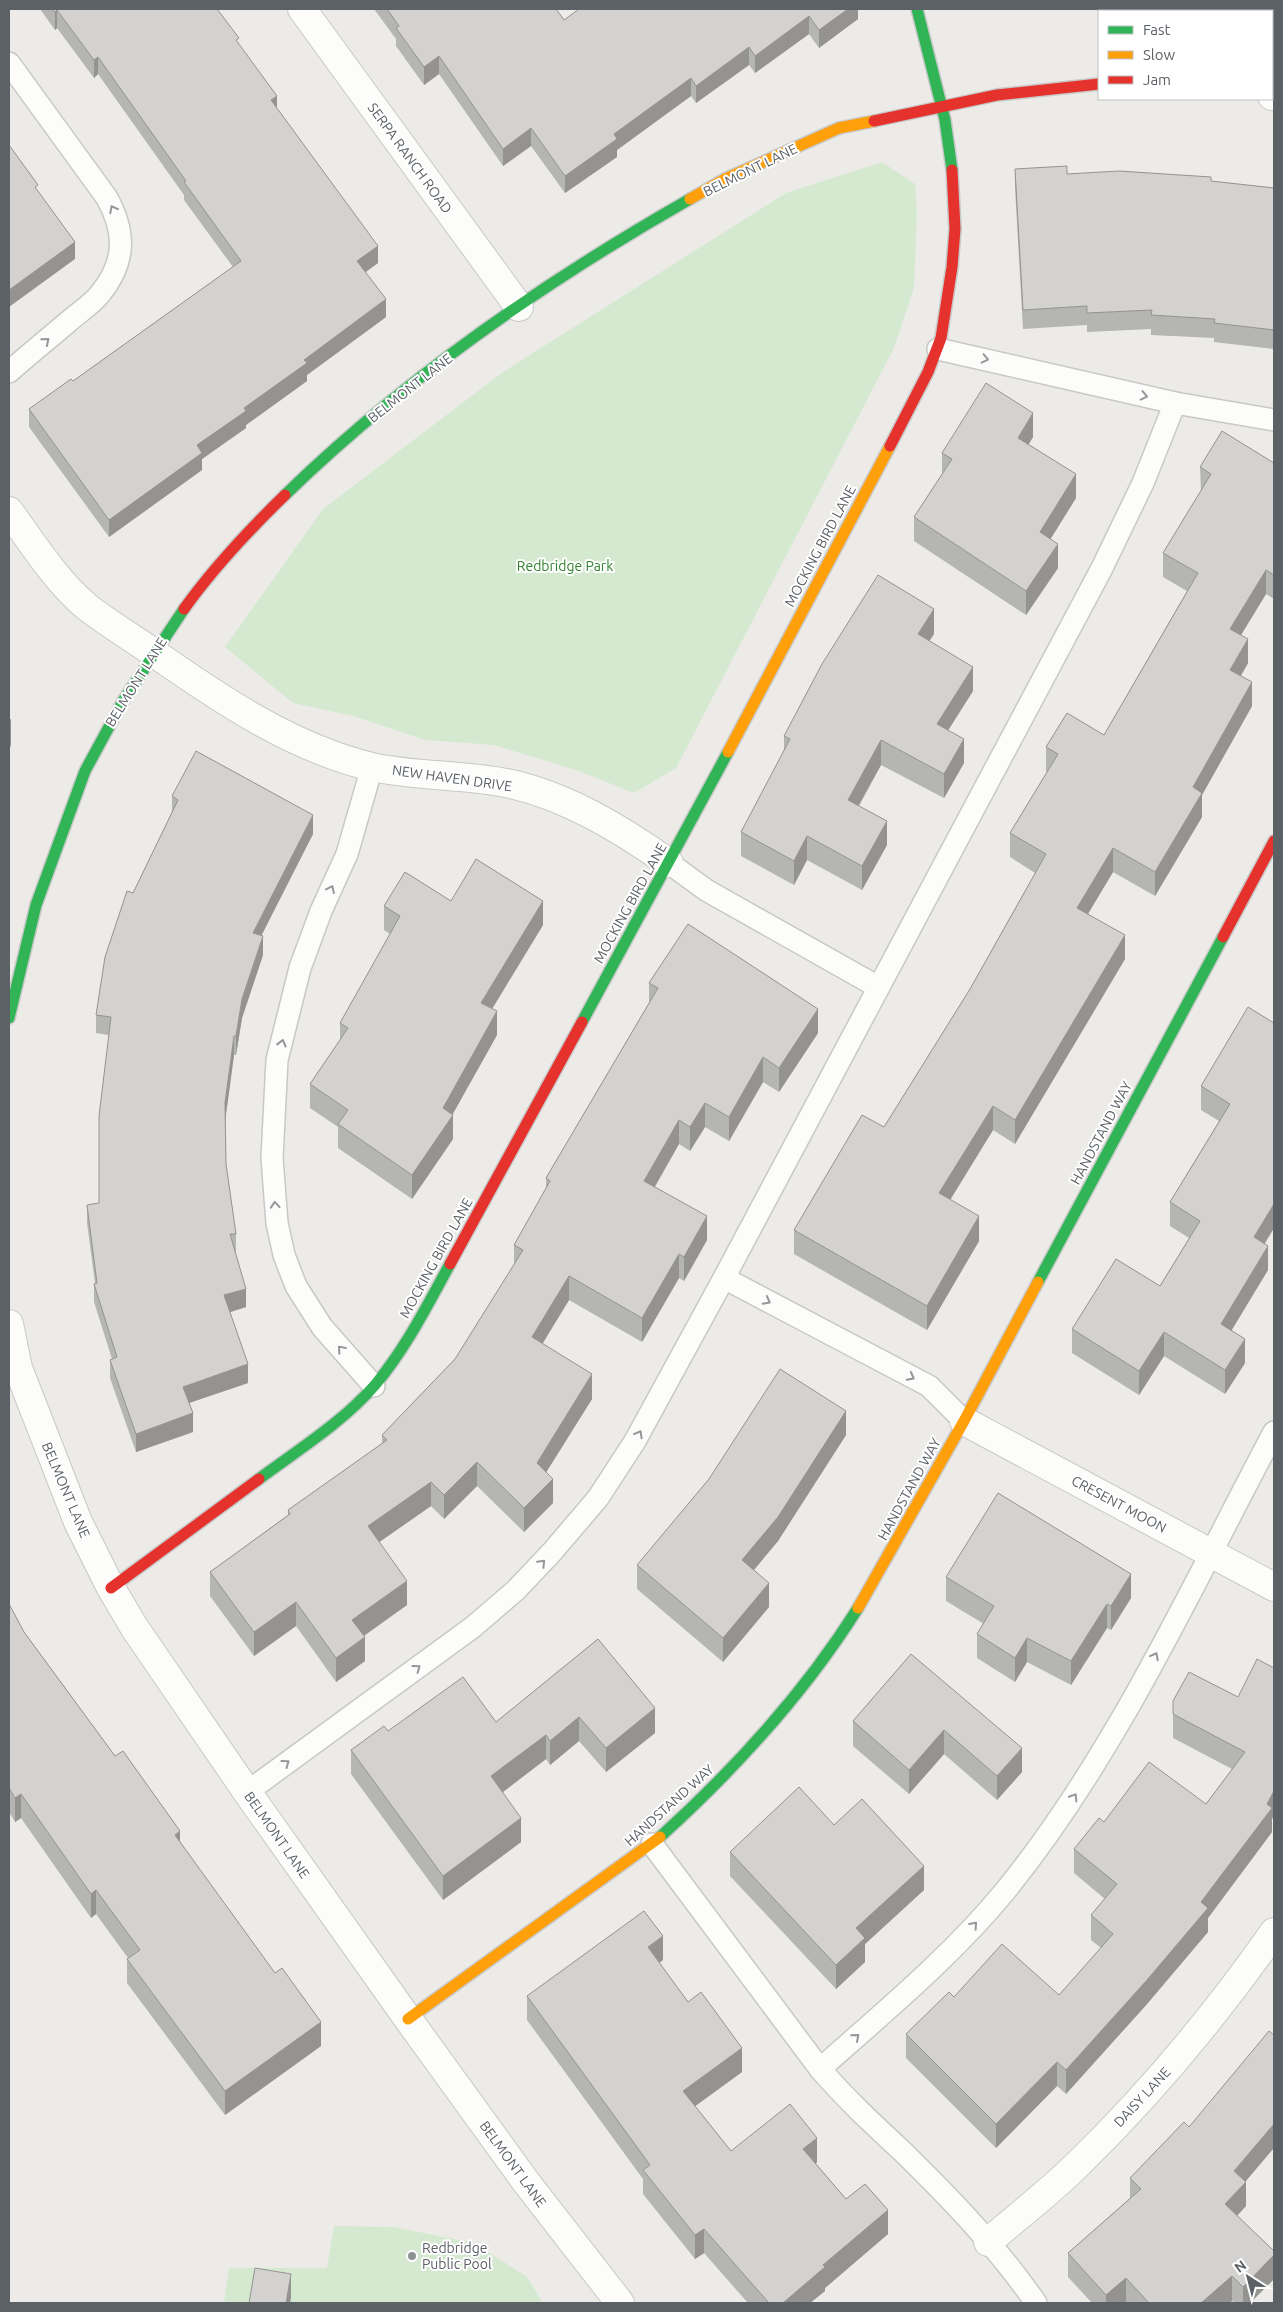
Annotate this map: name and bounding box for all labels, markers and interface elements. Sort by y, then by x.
legend [1098,10,1273,100]
text: Fast [1143,21,1171,38]
text: Slow [1143,46,1176,63]
text: Jam [1143,71,1171,88]
street label: SERPA RANCH ROAD [365,100,455,216]
street label: BELMONT LANE [700,140,800,200]
one-way arrow [109,206,119,215]
one-way arrow [40,338,49,346]
street label: BELMONT LANE [365,350,455,426]
one-way arrow [981,353,990,364]
one-way arrow [1139,390,1148,401]
street label: MOCKING BIRD LANE [781,483,859,609]
park label: Redbridge Park [517,558,613,574]
street label: BELMONT LANE [102,634,170,730]
street label: NEW HAVEN DRIVE [391,762,513,794]
street label: MOCKING BIRD LANE [590,840,670,966]
one-way arrow [325,885,336,894]
one-way arrow [276,1039,287,1048]
street label: HANDSTAND WAY [1067,1079,1135,1187]
street label: MOCKING BIRD LANE [396,1195,476,1321]
one-way arrow [270,1201,281,1209]
one-way arrow [762,1295,771,1305]
one-way arrow [338,1346,347,1355]
one-way arrow [906,1370,915,1380]
one-way arrow [633,1430,643,1439]
street label: HANDSTAND WAY [874,1435,944,1543]
street label: BELMONT LANE [39,1440,93,1540]
street label: CRESENT MOON [1069,1472,1169,1536]
one-way arrow [536,1560,545,1569]
one-way arrow [1149,1653,1159,1662]
one-way arrow [411,1665,420,1673]
one-way arrow [280,1760,290,1769]
street label: HANDSTAND WAY [621,1761,717,1849]
street label: BELMONT LANE [241,1788,313,1882]
one-way arrow [1067,1793,1077,1802]
one-way arrow [968,1921,977,1930]
one-way arrow [851,2033,860,2042]
street label: DAISY LANE [1110,2064,1174,2130]
street label: BELMONT LANE [476,2118,550,2210]
place label: Redbridge Public Pool [422,2240,492,2272]
marker: Redbridge Public Pool [406,2250,418,2262]
north arrow [1223,2252,1273,2302]
text: N [1231,2257,1249,2276]

